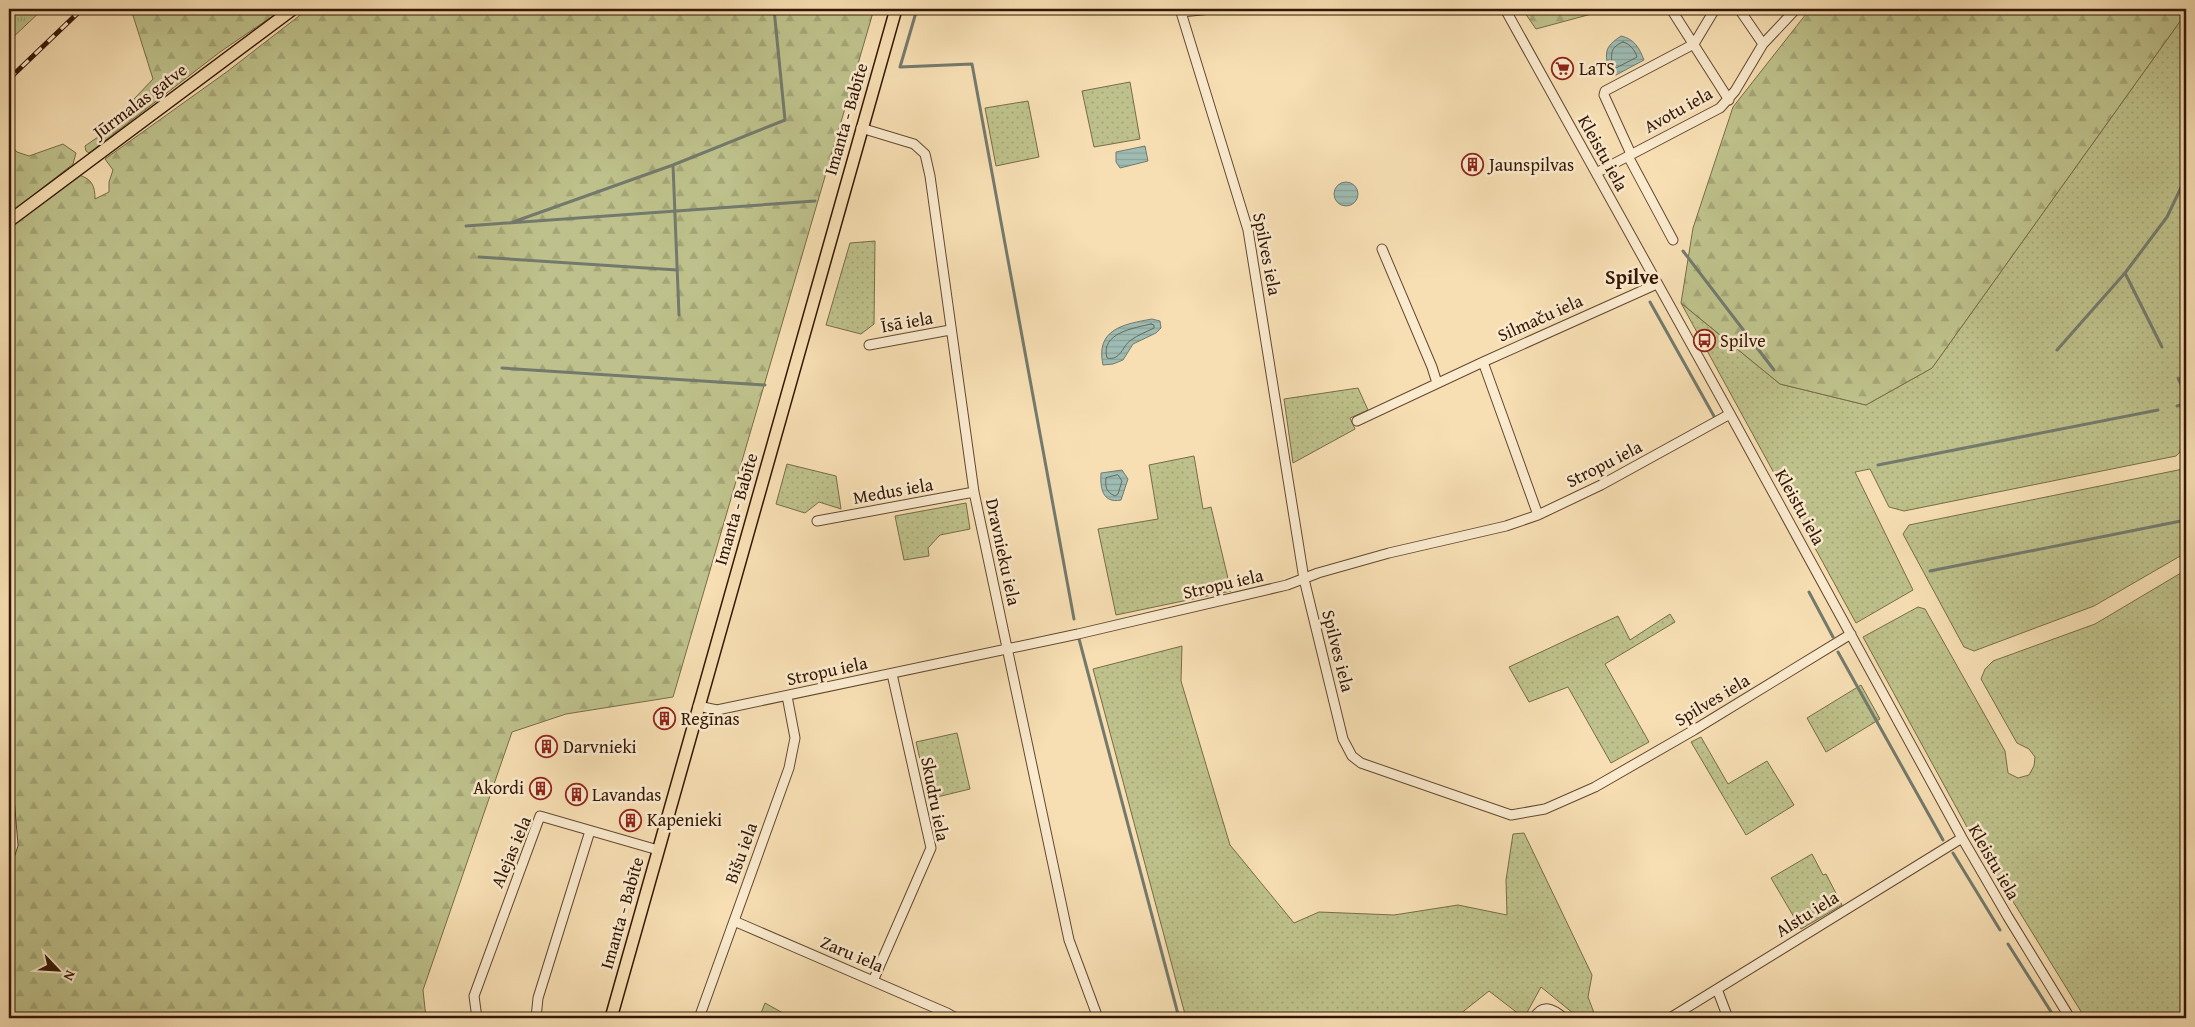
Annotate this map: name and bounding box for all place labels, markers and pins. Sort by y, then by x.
place label: LaTS [1579,55,1615,82]
supermarket icon: LaTS [1551,57,1575,81]
place label: Jaunspilvas [1487,151,1574,178]
building icon: Jaunspilvas [1461,153,1485,177]
place label: Spilve [1720,327,1766,354]
bus stop icon: Spilve [1692,329,1716,353]
place label: Regīnas [681,705,740,732]
building icon: Regīnas [653,707,677,731]
place label: Darvnieki [563,733,637,760]
building icon: Darvnieki [535,735,559,759]
place label: Akordi [473,774,524,801]
building icon: Akordi [528,776,552,800]
place label: Lavandas [592,781,662,808]
building icon: Lavandas [564,783,588,807]
place label: Kapenieki [647,806,722,833]
building icon: Kapenieki [619,808,643,832]

